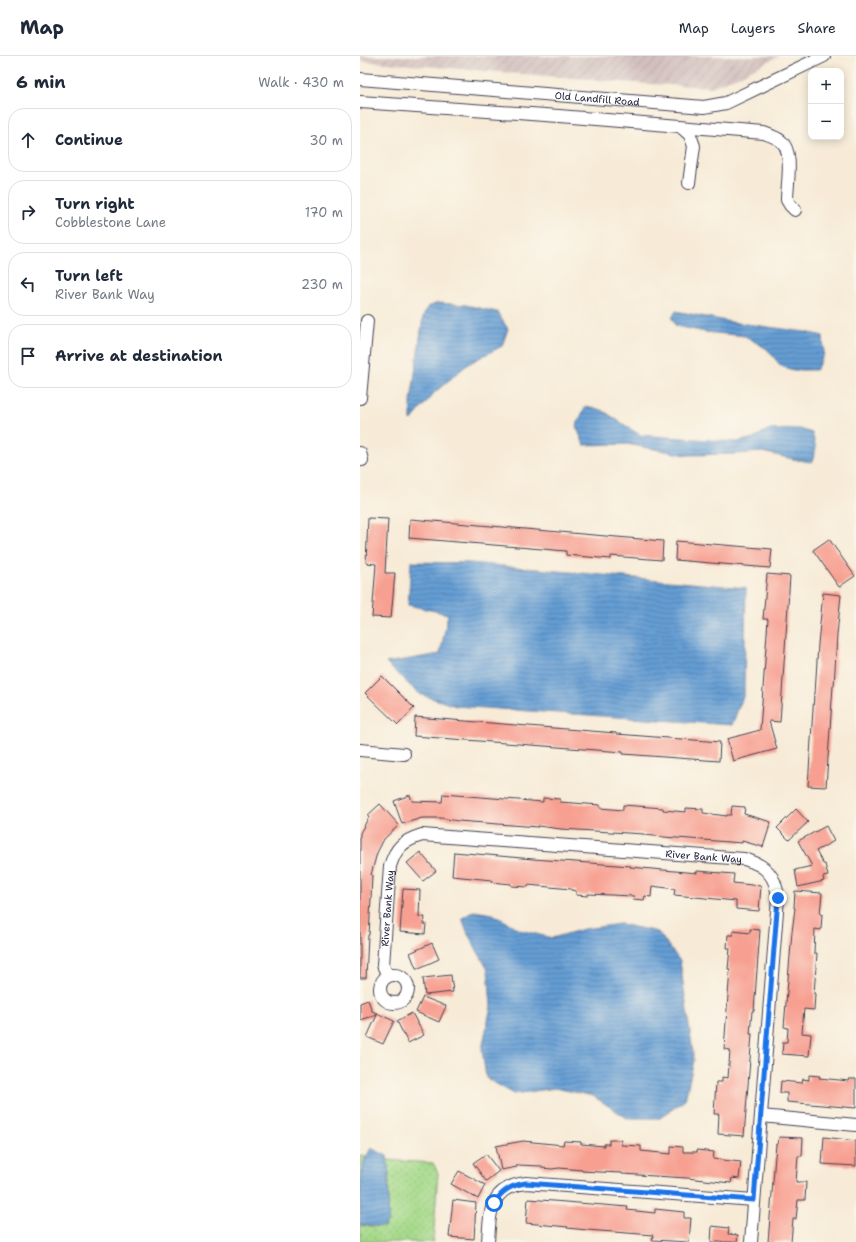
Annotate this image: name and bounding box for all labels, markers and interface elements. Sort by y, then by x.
text: Map [20,15,64,40]
text: Map [679,19,709,37]
text: Layers [731,19,775,37]
text: Share [797,19,836,37]
map controls [808,68,844,140]
button: + [808,68,844,104]
text: 6 min [16,71,66,93]
text: Walk · 430 m [258,74,344,91]
street label: Old Landfill Road [554,88,641,108]
button: − [808,104,844,140]
icon: ahead [17,129,39,151]
text: Continue [55,130,123,150]
text: 30 m [309,132,343,149]
text: Turn right [55,194,135,214]
icon: right [17,201,39,223]
text: 170 m [305,204,343,221]
text: Cobblestone Lane [55,214,166,231]
text: Turn left [55,266,123,286]
icon: left [17,273,39,295]
text: 230 m [301,276,343,293]
text: River Bank Way [55,286,155,303]
icon: arrive [17,345,39,367]
text: Arrive at destination [55,346,223,366]
street label: River Bank Way [665,847,743,865]
street label: River Bank Way [378,869,396,947]
route end [769,889,787,907]
route start [485,1194,503,1212]

